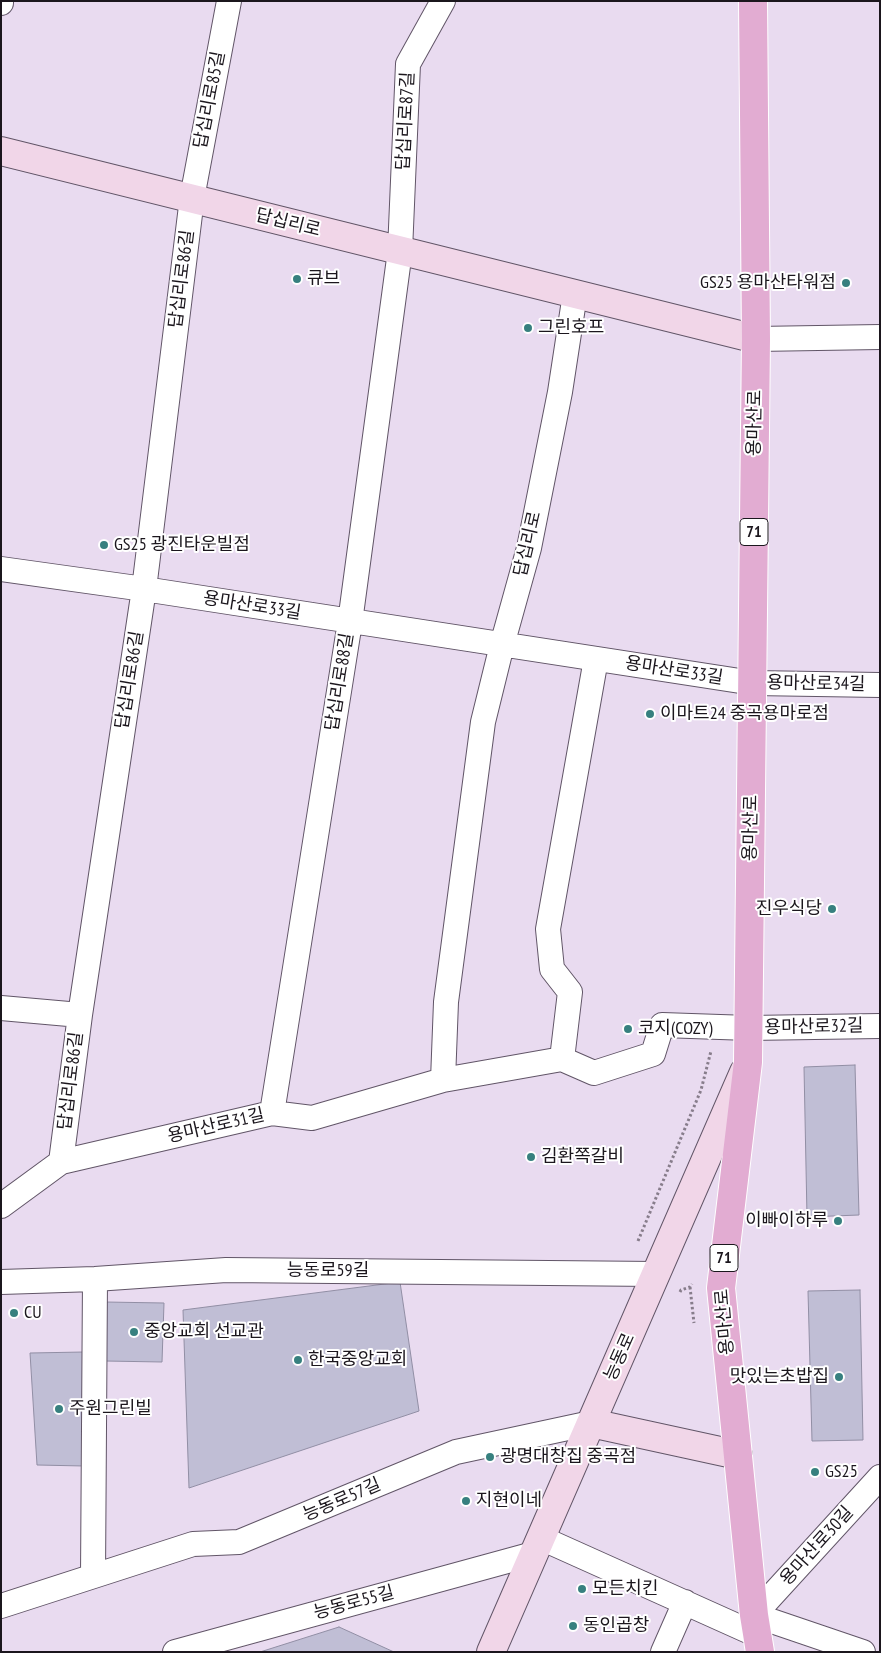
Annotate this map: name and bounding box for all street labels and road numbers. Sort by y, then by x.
street label: 답십리로85길 [190,49,230,151]
street label: 답십리로87길 [393,71,419,171]
street label: 답십리로 [253,205,323,241]
street label: 답십리로86길 [165,229,199,329]
street label: 용마산로 [744,390,766,456]
street label: 답십리로 [510,509,546,579]
road number: 71 [740,518,768,546]
street label: 용마산로33길 [201,588,303,624]
street label: 답십리로86길 [112,629,148,731]
street label: 답십리로88길 [322,631,358,733]
street label: 용마산로33길 [623,653,725,689]
street label: 용마산로34길 [766,672,866,696]
street label: 용마산로 [740,795,762,861]
street label: 용마산로32길 [764,1015,864,1039]
street label: 답십리로86길 [54,1031,88,1131]
street label: 용마산로31길 [165,1104,267,1148]
road number: 71 [710,1244,738,1272]
street label: 능동로59길 [287,1260,369,1282]
street label: 용마산로 [711,1288,739,1356]
street label: 능동로 [600,1330,640,1384]
street label: 능동로57길 [300,1474,384,1526]
street label: 용마산로30길 [776,1502,858,1590]
street label: 능동로55길 [311,1582,397,1624]

